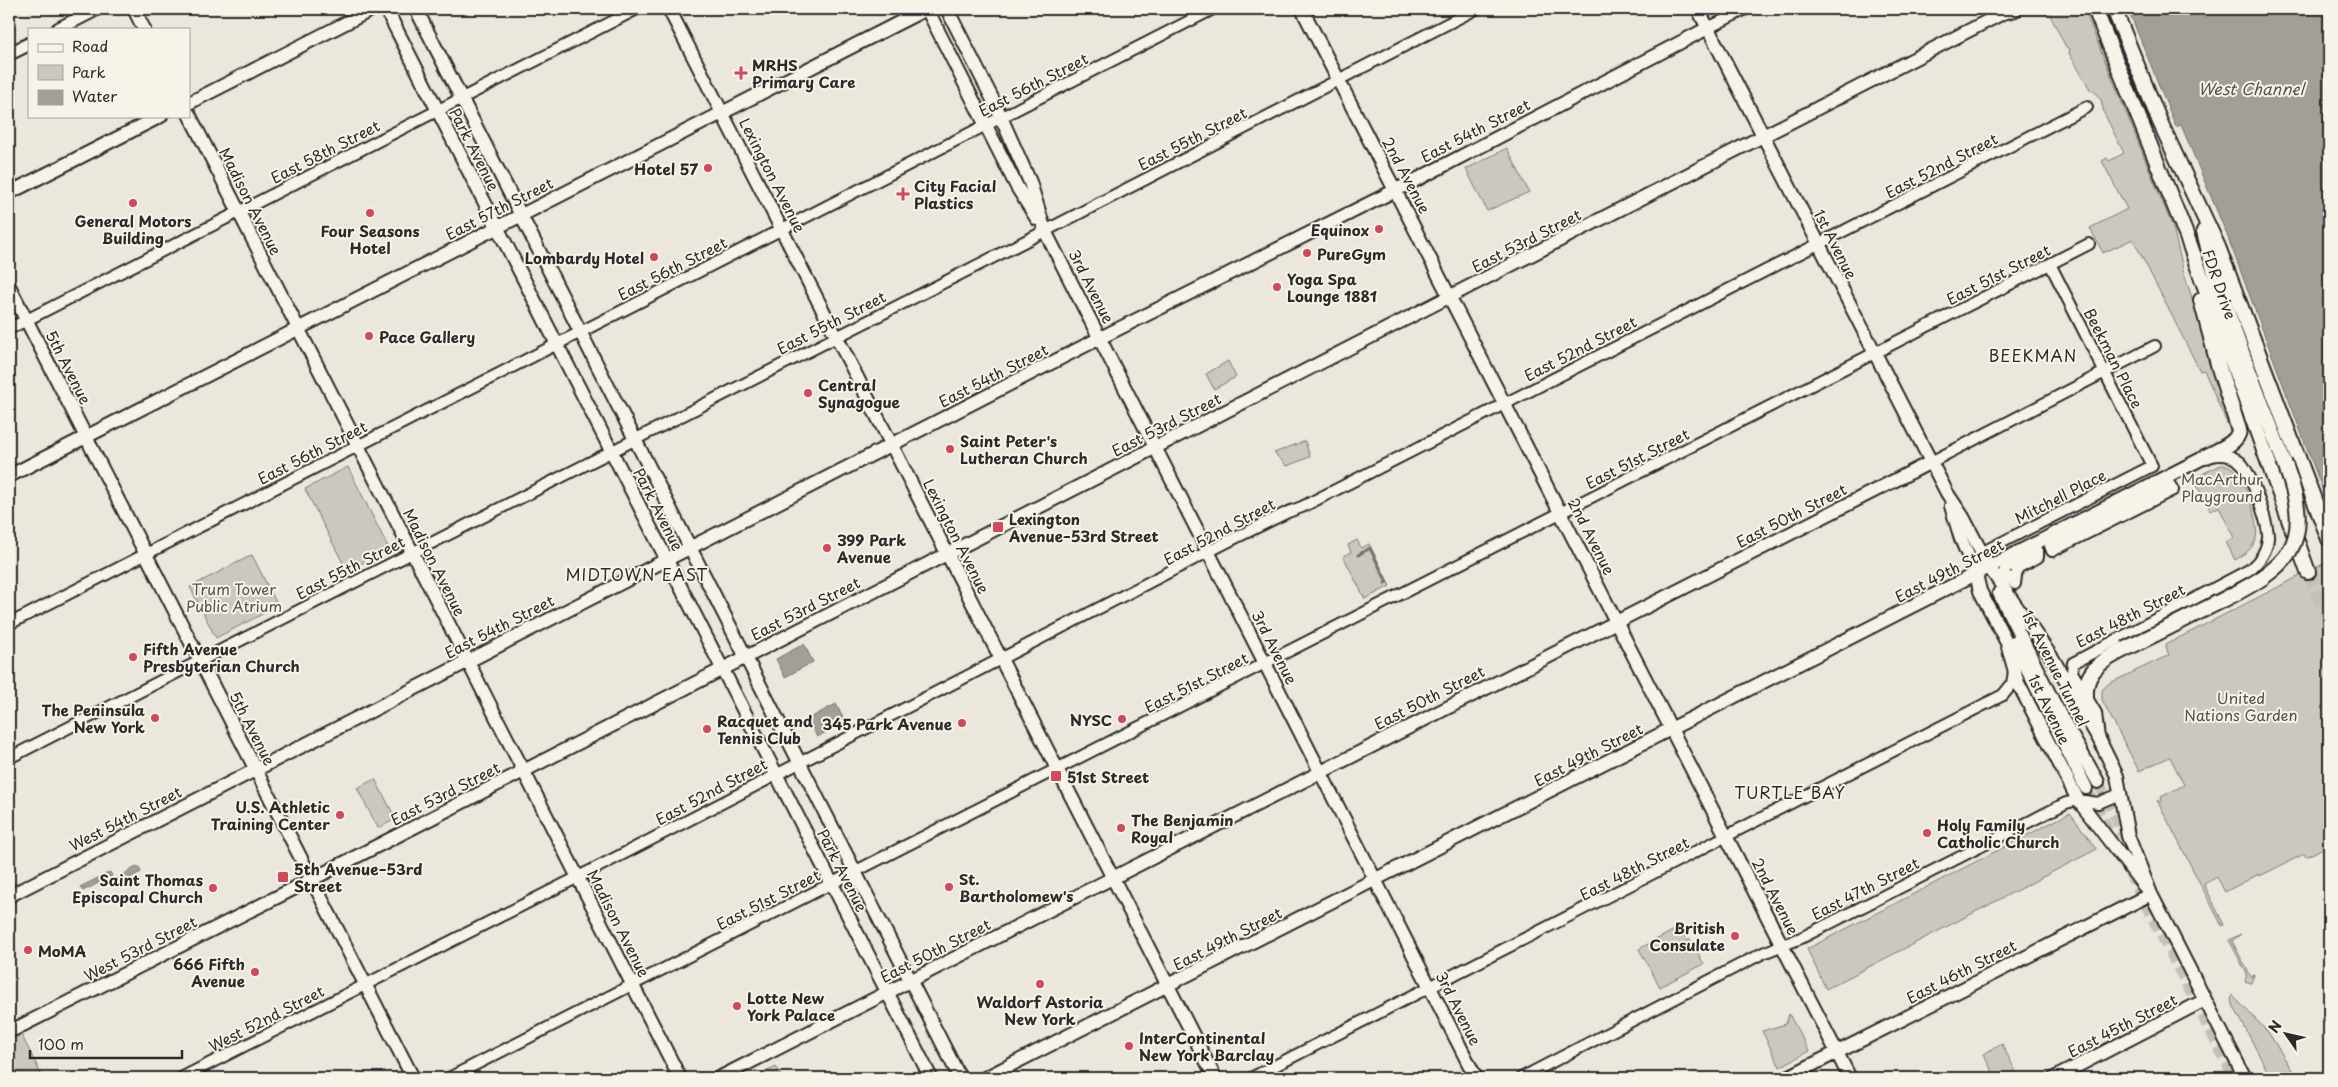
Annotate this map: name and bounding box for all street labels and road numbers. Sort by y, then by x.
street label: East 56th Street [974,46,1092,122]
street label: East 54th Street [1416,93,1534,167]
street label: East 55th Street [1134,101,1250,175]
street label: Park Avenue [444,103,506,195]
street label: East 58th Street [266,114,384,188]
street label: Lexington Avenue [734,114,812,236]
street label: East 52nd Street [1881,127,2001,203]
street label: 2nd Avenue [1377,133,1437,217]
street label: Madison Avenue [214,143,288,259]
street label: East 57th Street [441,171,557,245]
street label: East 53rd Street [1467,203,1585,277]
street label: 1st Avenue [1809,205,1863,283]
street label: East 56th Street [613,230,731,306]
street label: East 51st Street [1942,238,2054,310]
street label: 3rd Avenue [1064,245,1120,327]
street label: FDR Drive [2197,246,2243,322]
street label: East 55th Street [773,285,889,359]
street label: Beekman Place [2079,304,2149,412]
street label: East 52nd Street [1520,310,1640,386]
street label: 5th Avenue [41,326,97,408]
street label: East 54th Street [934,338,1052,412]
street label: East 53rd Street [1107,387,1225,461]
street label: East 56th Street [253,414,371,490]
street label: East 51st Street [1581,422,1693,494]
street label: Park Avenue [628,463,690,555]
street label: Mitchell Place [2010,463,2110,529]
street label: Lexington Avenue [918,475,996,597]
street label: East 50th Street [1732,477,1850,553]
street label: East 52nd Street [1159,492,1279,570]
street label: 2nd Avenue [1563,493,1621,579]
street label: Madison Avenue [398,504,472,620]
street label: East 55th Street [292,530,408,604]
street label: East 49th Street [1891,533,2007,607]
street label: East 53rd Street [746,571,864,645]
street label: East 48th Street [2071,577,2189,653]
street label: East 54th Street [440,589,558,663]
street label: 3rd Avenue [1247,606,1303,688]
street label: 1st Avenue Tunnel [2019,606,2093,730]
street label: East 51st Street [1140,646,1252,718]
street label: East 50th Street [1370,659,1488,735]
street label: 1st Avenue [2025,671,2075,747]
street label: 5th Avenue [225,687,281,769]
street label: East 49th Street [1530,717,1646,791]
street label: East 52nd Street [651,752,771,830]
street label: East 53rd Street [386,756,504,830]
street label: West 54th Street [65,780,185,856]
street label: Park Avenue [812,824,874,916]
street label: East 48th Street [1575,830,1693,906]
street label: East 47th Street [1807,851,1923,925]
street label: 2nd Avenue [1747,853,1805,939]
street label: East 51st Street [712,863,824,935]
street label: Madison Avenue [582,865,656,981]
street label: East 49th Street [1169,901,1285,975]
street label: West 53rd Street [80,910,200,986]
street label: East 50th Street [876,912,994,988]
street label: East 46th Street [1902,933,2020,1009]
street label: 3rd Avenue [1431,967,1487,1049]
street label: West 52nd Street [204,979,328,1057]
street label: East 45th Street [2063,988,2181,1062]

